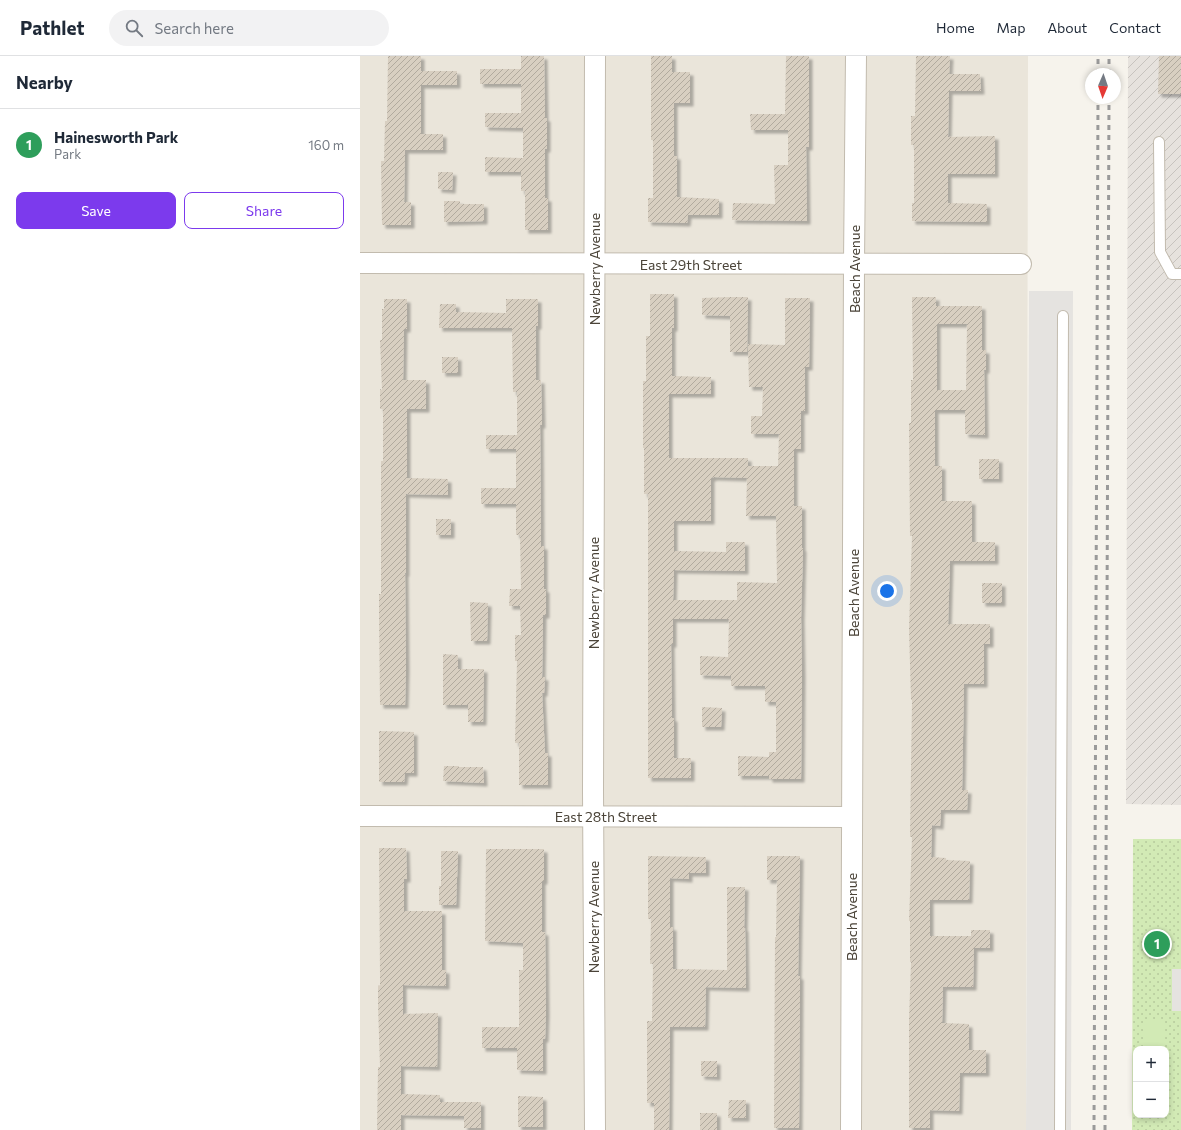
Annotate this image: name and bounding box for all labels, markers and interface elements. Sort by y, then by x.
search box [109,10,389,46]
text: Pathlet [20,16,85,39]
icon: search [123,17,145,39]
text: Search here [155,19,234,37]
text: Home [936,19,975,36]
text: Map [997,19,1025,36]
text: About [1047,19,1087,36]
text: Contact [1109,19,1161,36]
north arrow [1085,68,1121,104]
text: Nearby [16,72,73,93]
text: Hainesworth Park [54,128,178,146]
text: 1 [26,137,32,153]
text: 160 m [308,137,344,153]
text: Park [54,146,81,162]
button: Save [16,192,176,229]
button: Share [184,192,344,229]
street label: Newberry Avenue [586,213,603,325]
street label: Beach Avenue [846,225,863,313]
street label: East 29th Street [640,256,743,273]
street label: Newberry Avenue [585,537,602,649]
street label: Beach Avenue [845,549,862,637]
your location [877,581,897,601]
street label: East 28th Street [555,808,658,825]
street label: Newberry Avenue [585,861,602,973]
street label: Beach Avenue [843,873,860,961]
pin: 1 [1144,929,1170,959]
map controls [1133,1046,1169,1118]
button: + [1133,1046,1169,1082]
button: − [1133,1082,1169,1118]

